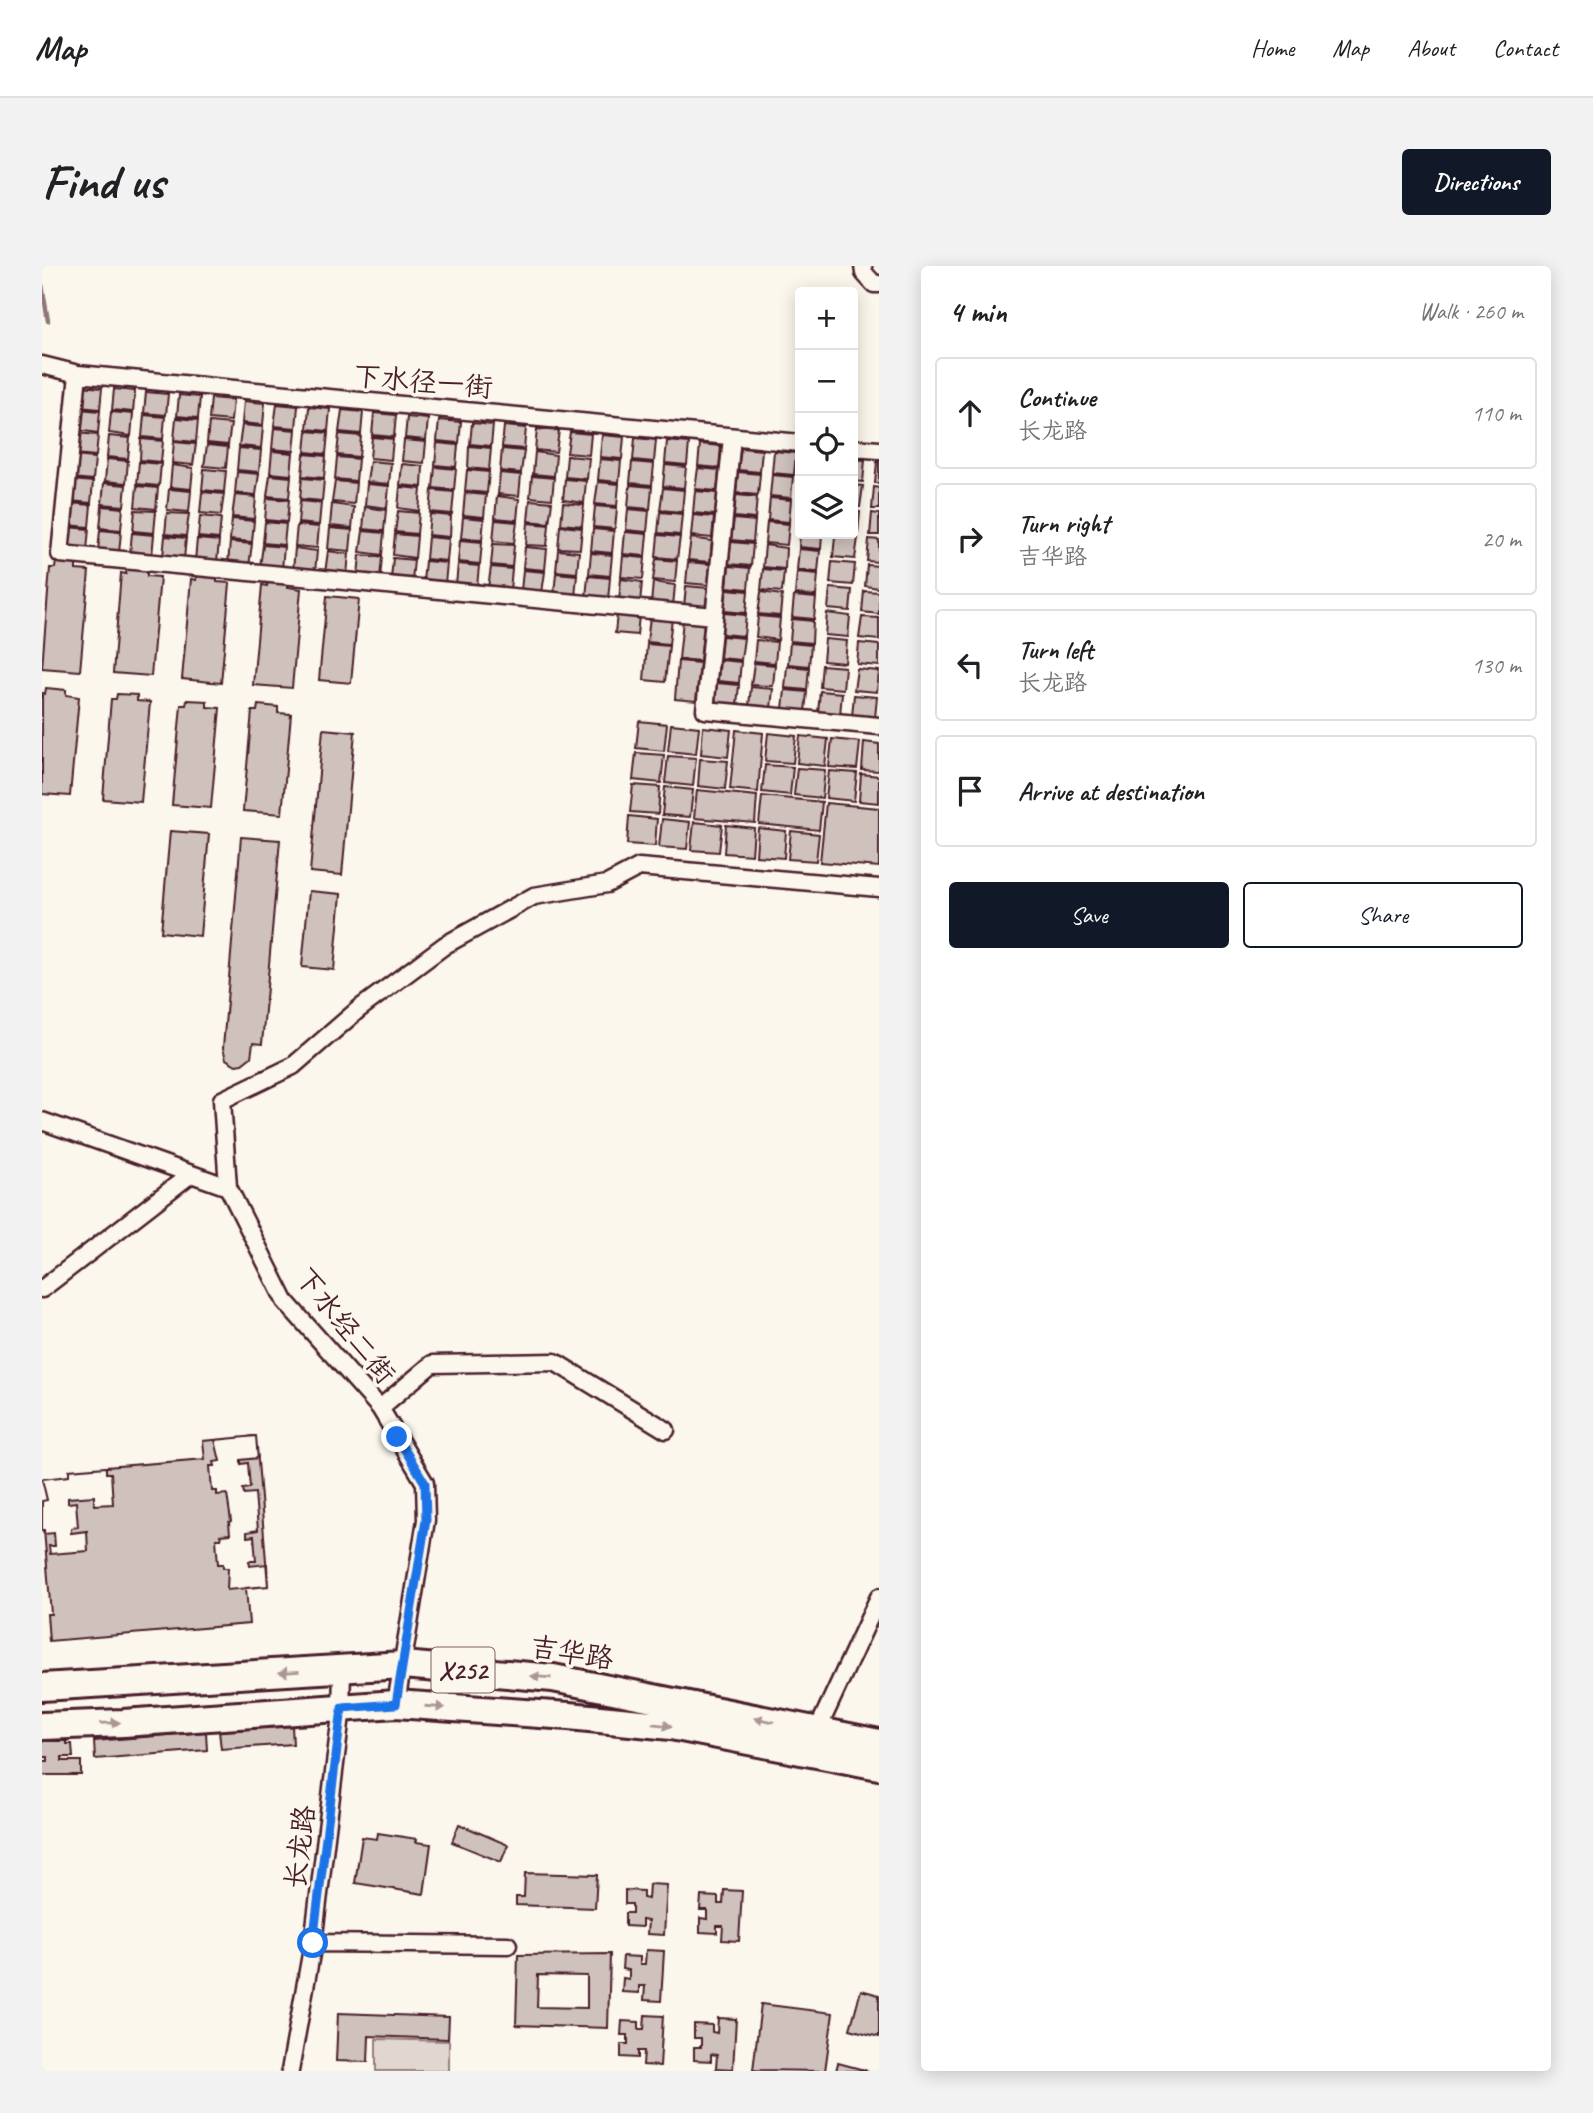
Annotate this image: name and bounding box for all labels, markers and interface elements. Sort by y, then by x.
text: Map [35,27,86,69]
text: Home [1251,33,1294,63]
text: Map [1332,33,1369,63]
text: About [1407,33,1455,63]
text: Contact [1493,33,1558,63]
button: Directions [1402,149,1551,215]
text: Find us [42,151,164,213]
map controls [795,287,858,539]
button: + [795,287,858,350]
text: 4 min [949,293,1006,331]
text: Walk · 260 m [1419,297,1523,326]
button: − [795,350,858,413]
street label: 下水径一街 [352,358,494,405]
text: Continue [1018,381,1096,414]
icon: ahead [951,394,989,432]
text: 110 m [1472,399,1521,428]
button: locate [795,413,858,476]
text: 长龙路 [1018,416,1087,445]
button: layers [795,476,858,539]
text: Turn right [1018,507,1109,540]
icon: right [951,520,989,558]
text: 20 m [1482,525,1521,554]
text: 吉华路 [1018,542,1087,571]
text: Turn left [1018,633,1093,666]
icon: left [951,646,989,684]
text: 130 m [1472,651,1521,680]
text: 长龙路 [1018,668,1087,697]
icon: arrive [951,772,989,810]
text: Arrive at destination [1018,775,1204,808]
button: Save [949,882,1229,948]
button: Share [1243,882,1523,948]
street label: 下水经二街 [288,1260,403,1391]
route end [381,1421,412,1452]
street label: 吉华路 [528,1629,616,1676]
road number: X252 [432,1648,494,1693]
one-way arrow [278,1667,300,1678]
one-way arrow [529,1671,551,1682]
one-way arrow [424,1701,446,1712]
one-way arrow [753,1714,775,1725]
one-way arrow [99,1718,121,1729]
one-way arrow [651,1720,673,1731]
street label: 长龙路 [277,1803,322,1891]
route start [297,1927,328,1958]

